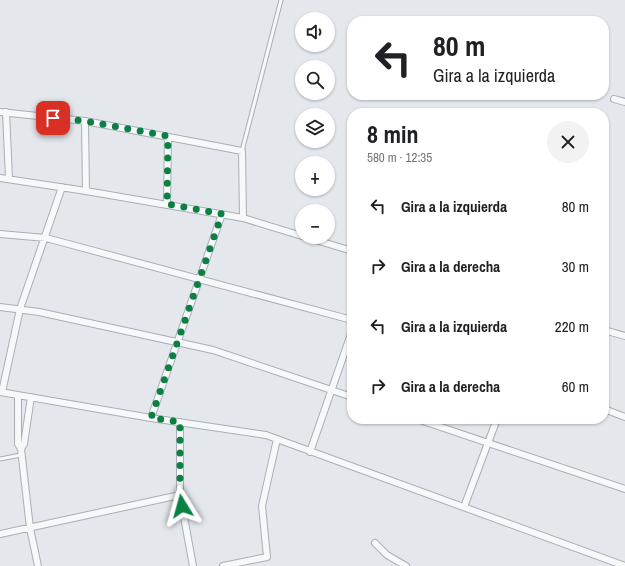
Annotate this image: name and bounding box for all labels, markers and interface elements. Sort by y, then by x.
map controls [295,12,335,244]
button: sound [295,12,335,52]
text: 80 m [433,27,485,65]
icon: left [367,32,419,84]
button: search [295,60,335,100]
text: Gira a la izquierda [433,63,555,88]
pin [36,101,70,135]
icon: arrive [42,107,64,129]
button: layers [295,108,335,148]
text: 8 min [367,118,418,150]
button: close [547,121,589,163]
text: 580 m · 12:35 [367,149,432,166]
button: + [295,156,335,196]
icon: left [367,195,389,217]
text: Gira a la izquierda [401,196,507,217]
text: 80 m [562,196,589,217]
button: − [295,204,335,244]
icon: right [367,255,389,277]
text: Gira a la derecha [401,256,500,277]
text: 30 m [562,256,589,277]
icon: left [367,315,389,337]
text: Gira a la izquierda [401,316,507,337]
text: 220 m [555,316,589,337]
icon: right [367,375,389,397]
text: Gira a la derecha [401,376,500,397]
text: 60 m [562,376,589,397]
position arrow [161,485,203,527]

